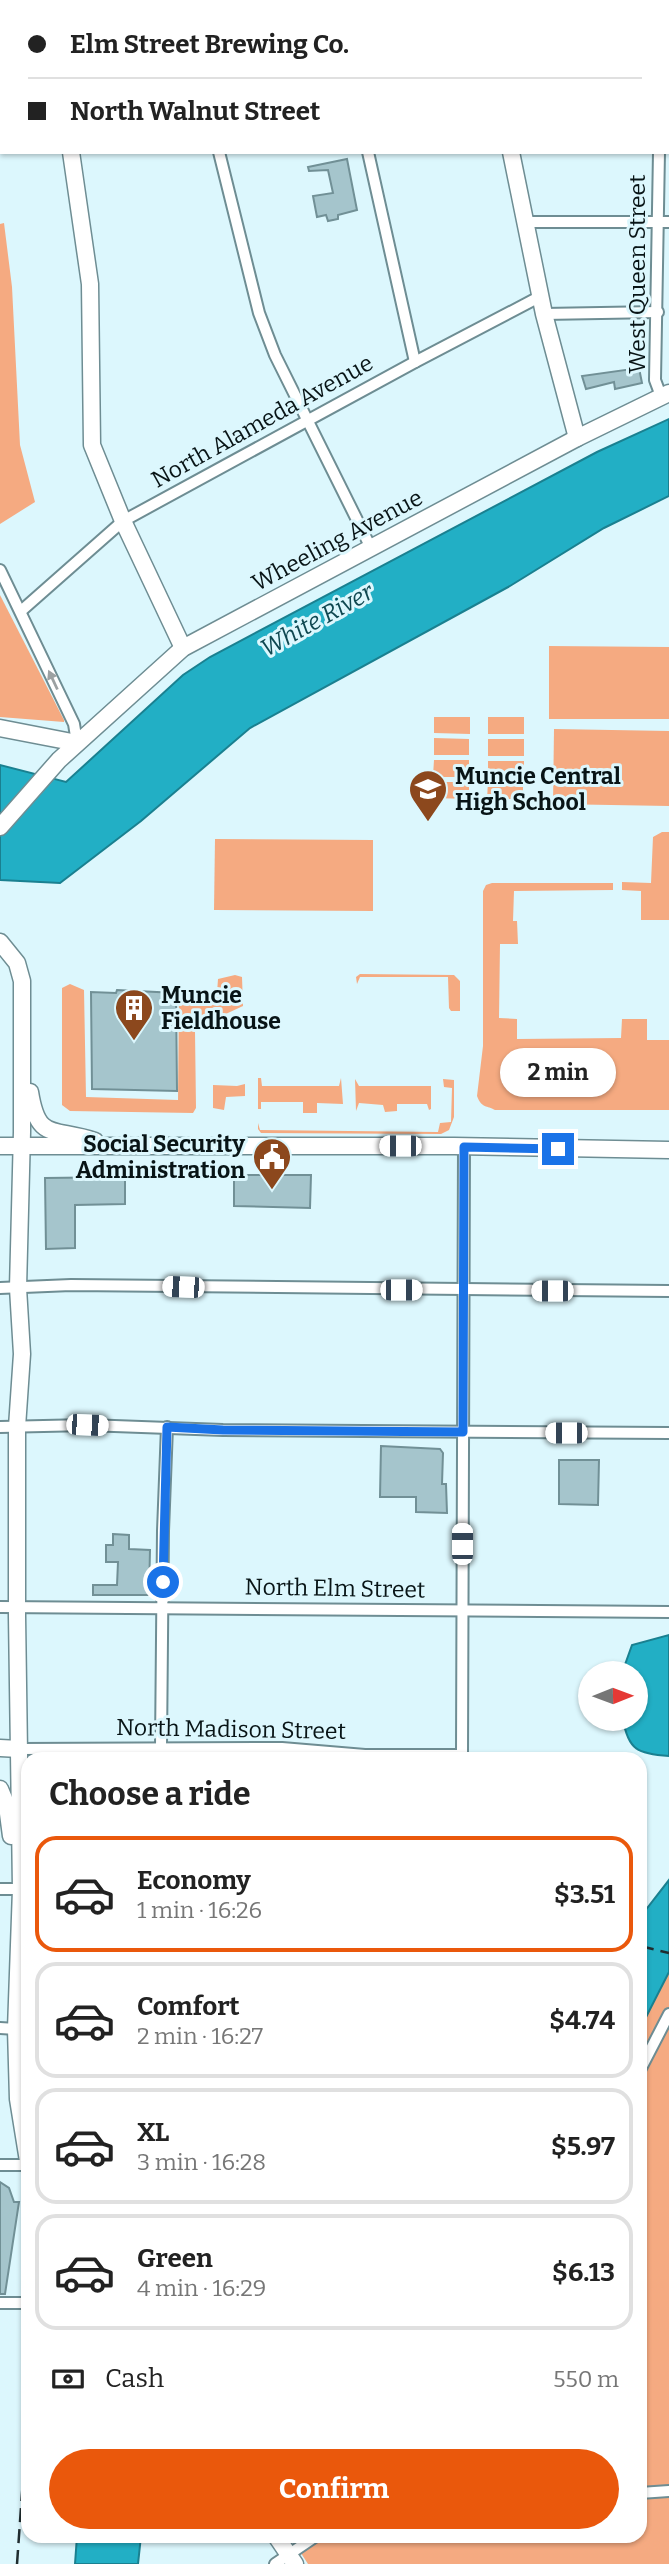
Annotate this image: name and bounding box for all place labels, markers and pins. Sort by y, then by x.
place label: Muncie Central High School [455,762,621,816]
school or university icon: Muncie Central High School [407,768,449,823]
place label: Muncie Fieldhouse [161,981,281,1035]
building icon: Muncie Fieldhouse [113,987,155,1042]
place label: Social Security Administration [76,1130,245,1184]
public building icon: Social Security Administration [251,1136,293,1191]

